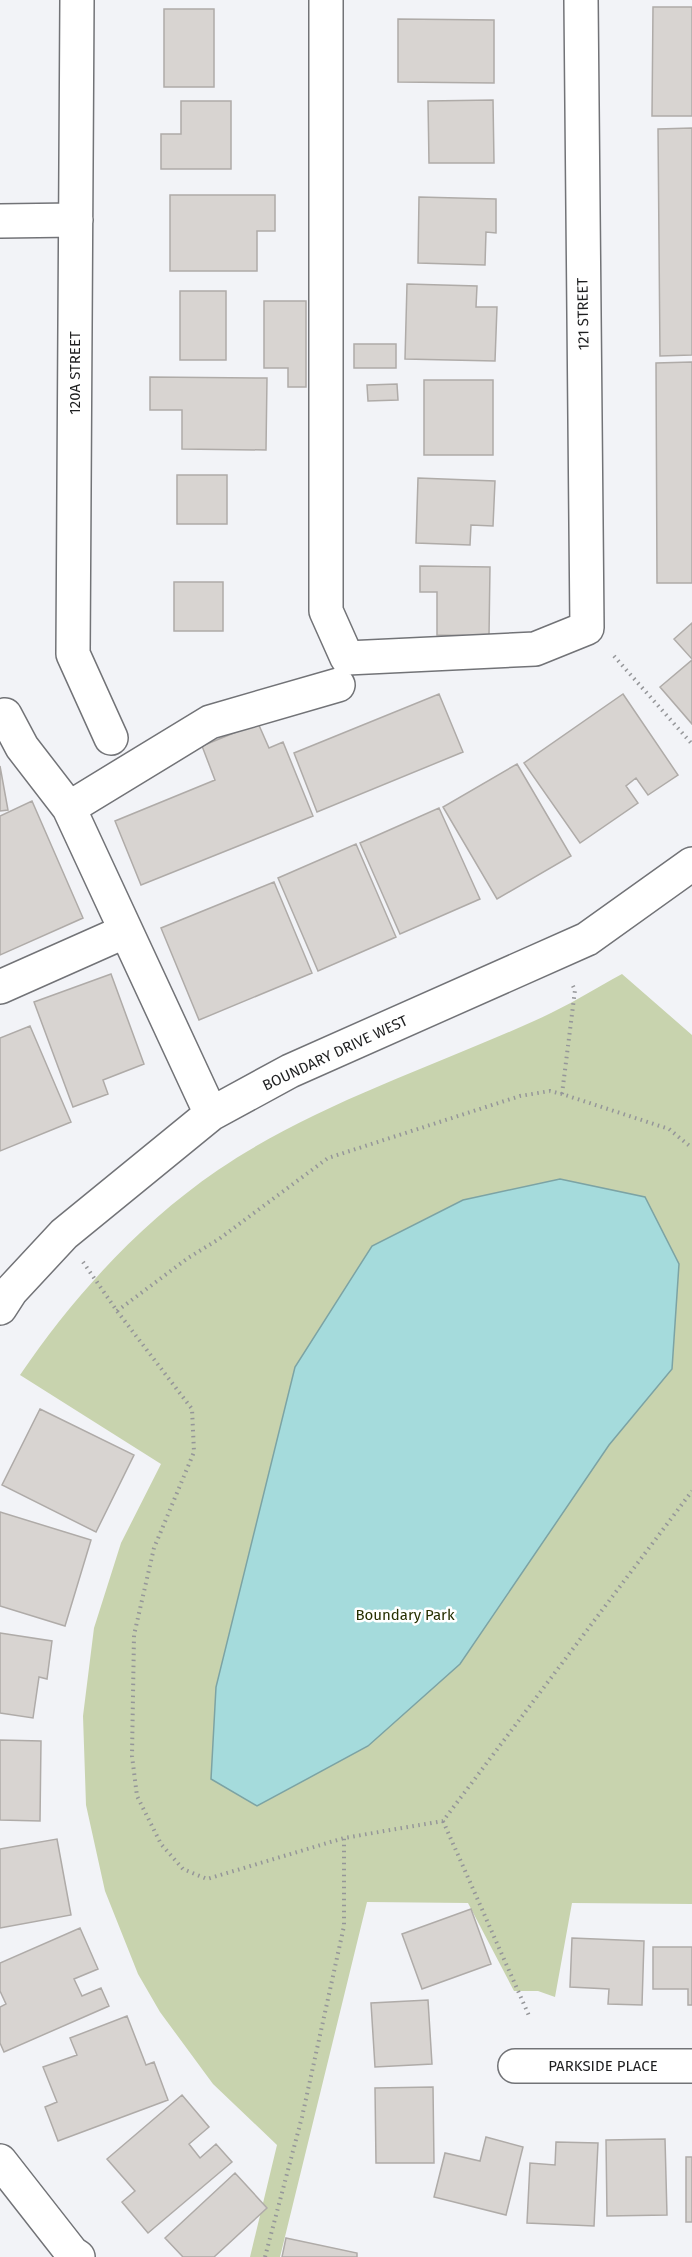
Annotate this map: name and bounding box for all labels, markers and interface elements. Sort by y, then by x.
street label: 121 STREET [573,277,593,350]
street label: 120A STREET [66,331,84,415]
street label: BOUNDARY DRIVE WEST [260,1011,411,1095]
park label: Boundary Park [355,1606,455,1624]
street label: PARKSIDE PLACE [548,2057,658,2075]

